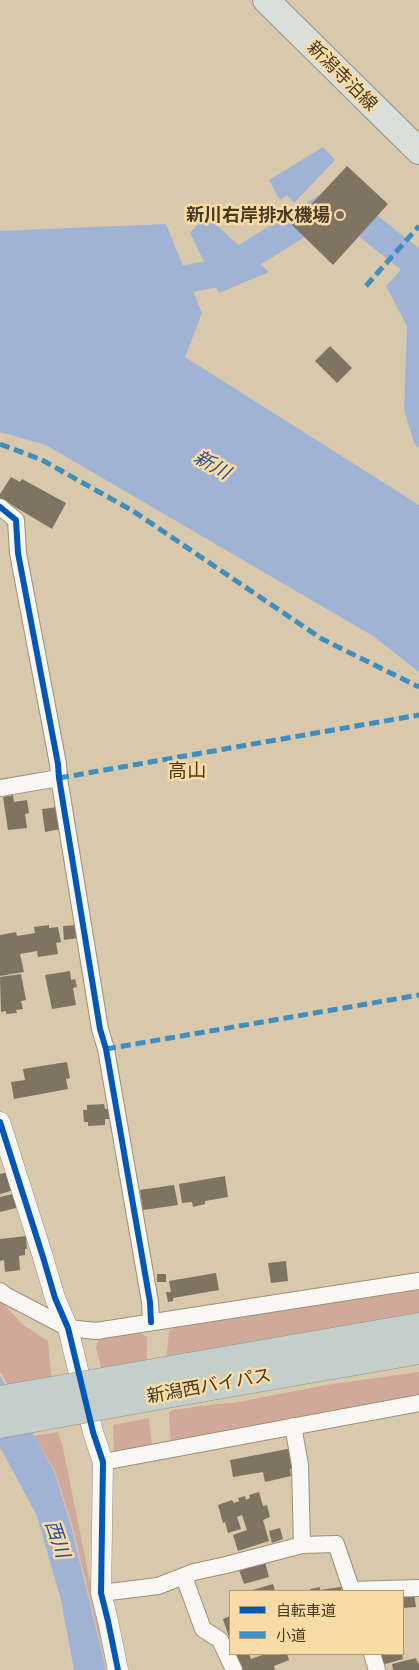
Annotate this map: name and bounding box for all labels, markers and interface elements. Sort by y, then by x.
street label: 新潟寺泊線 [303,37,381,115]
place label: 新川右岸排水機場 [186,204,330,226]
marker: 新川右岸排水機場 [334,209,346,221]
water label: 新川 [190,446,234,484]
district label: 高山 [168,760,206,782]
street label: 新潟西バイパス [145,1364,273,1408]
water label: 西川 [40,1517,74,1561]
legend [229,1590,404,1655]
text: 自転車道 [276,1600,336,1620]
text: 小道 [276,1625,306,1645]

